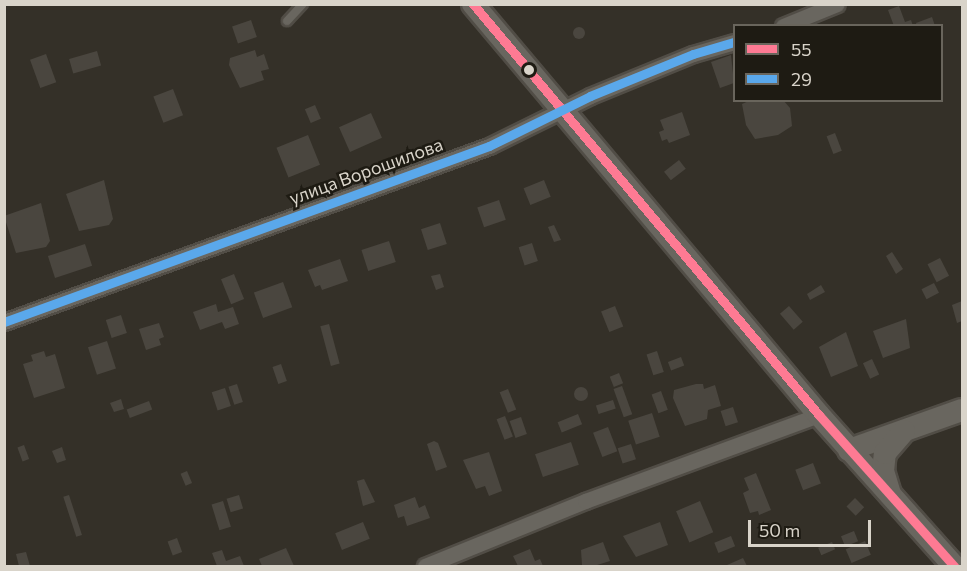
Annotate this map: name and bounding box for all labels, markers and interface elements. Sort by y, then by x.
legend [733,24,943,102]
text: 55 [791,38,812,60]
unlabelled marker [523,64,535,76]
text: 29 [791,68,812,90]
street label: улица Ворошилова [286,133,446,209]
scale bar [751,508,874,546]
text: 50 m [759,519,800,541]

